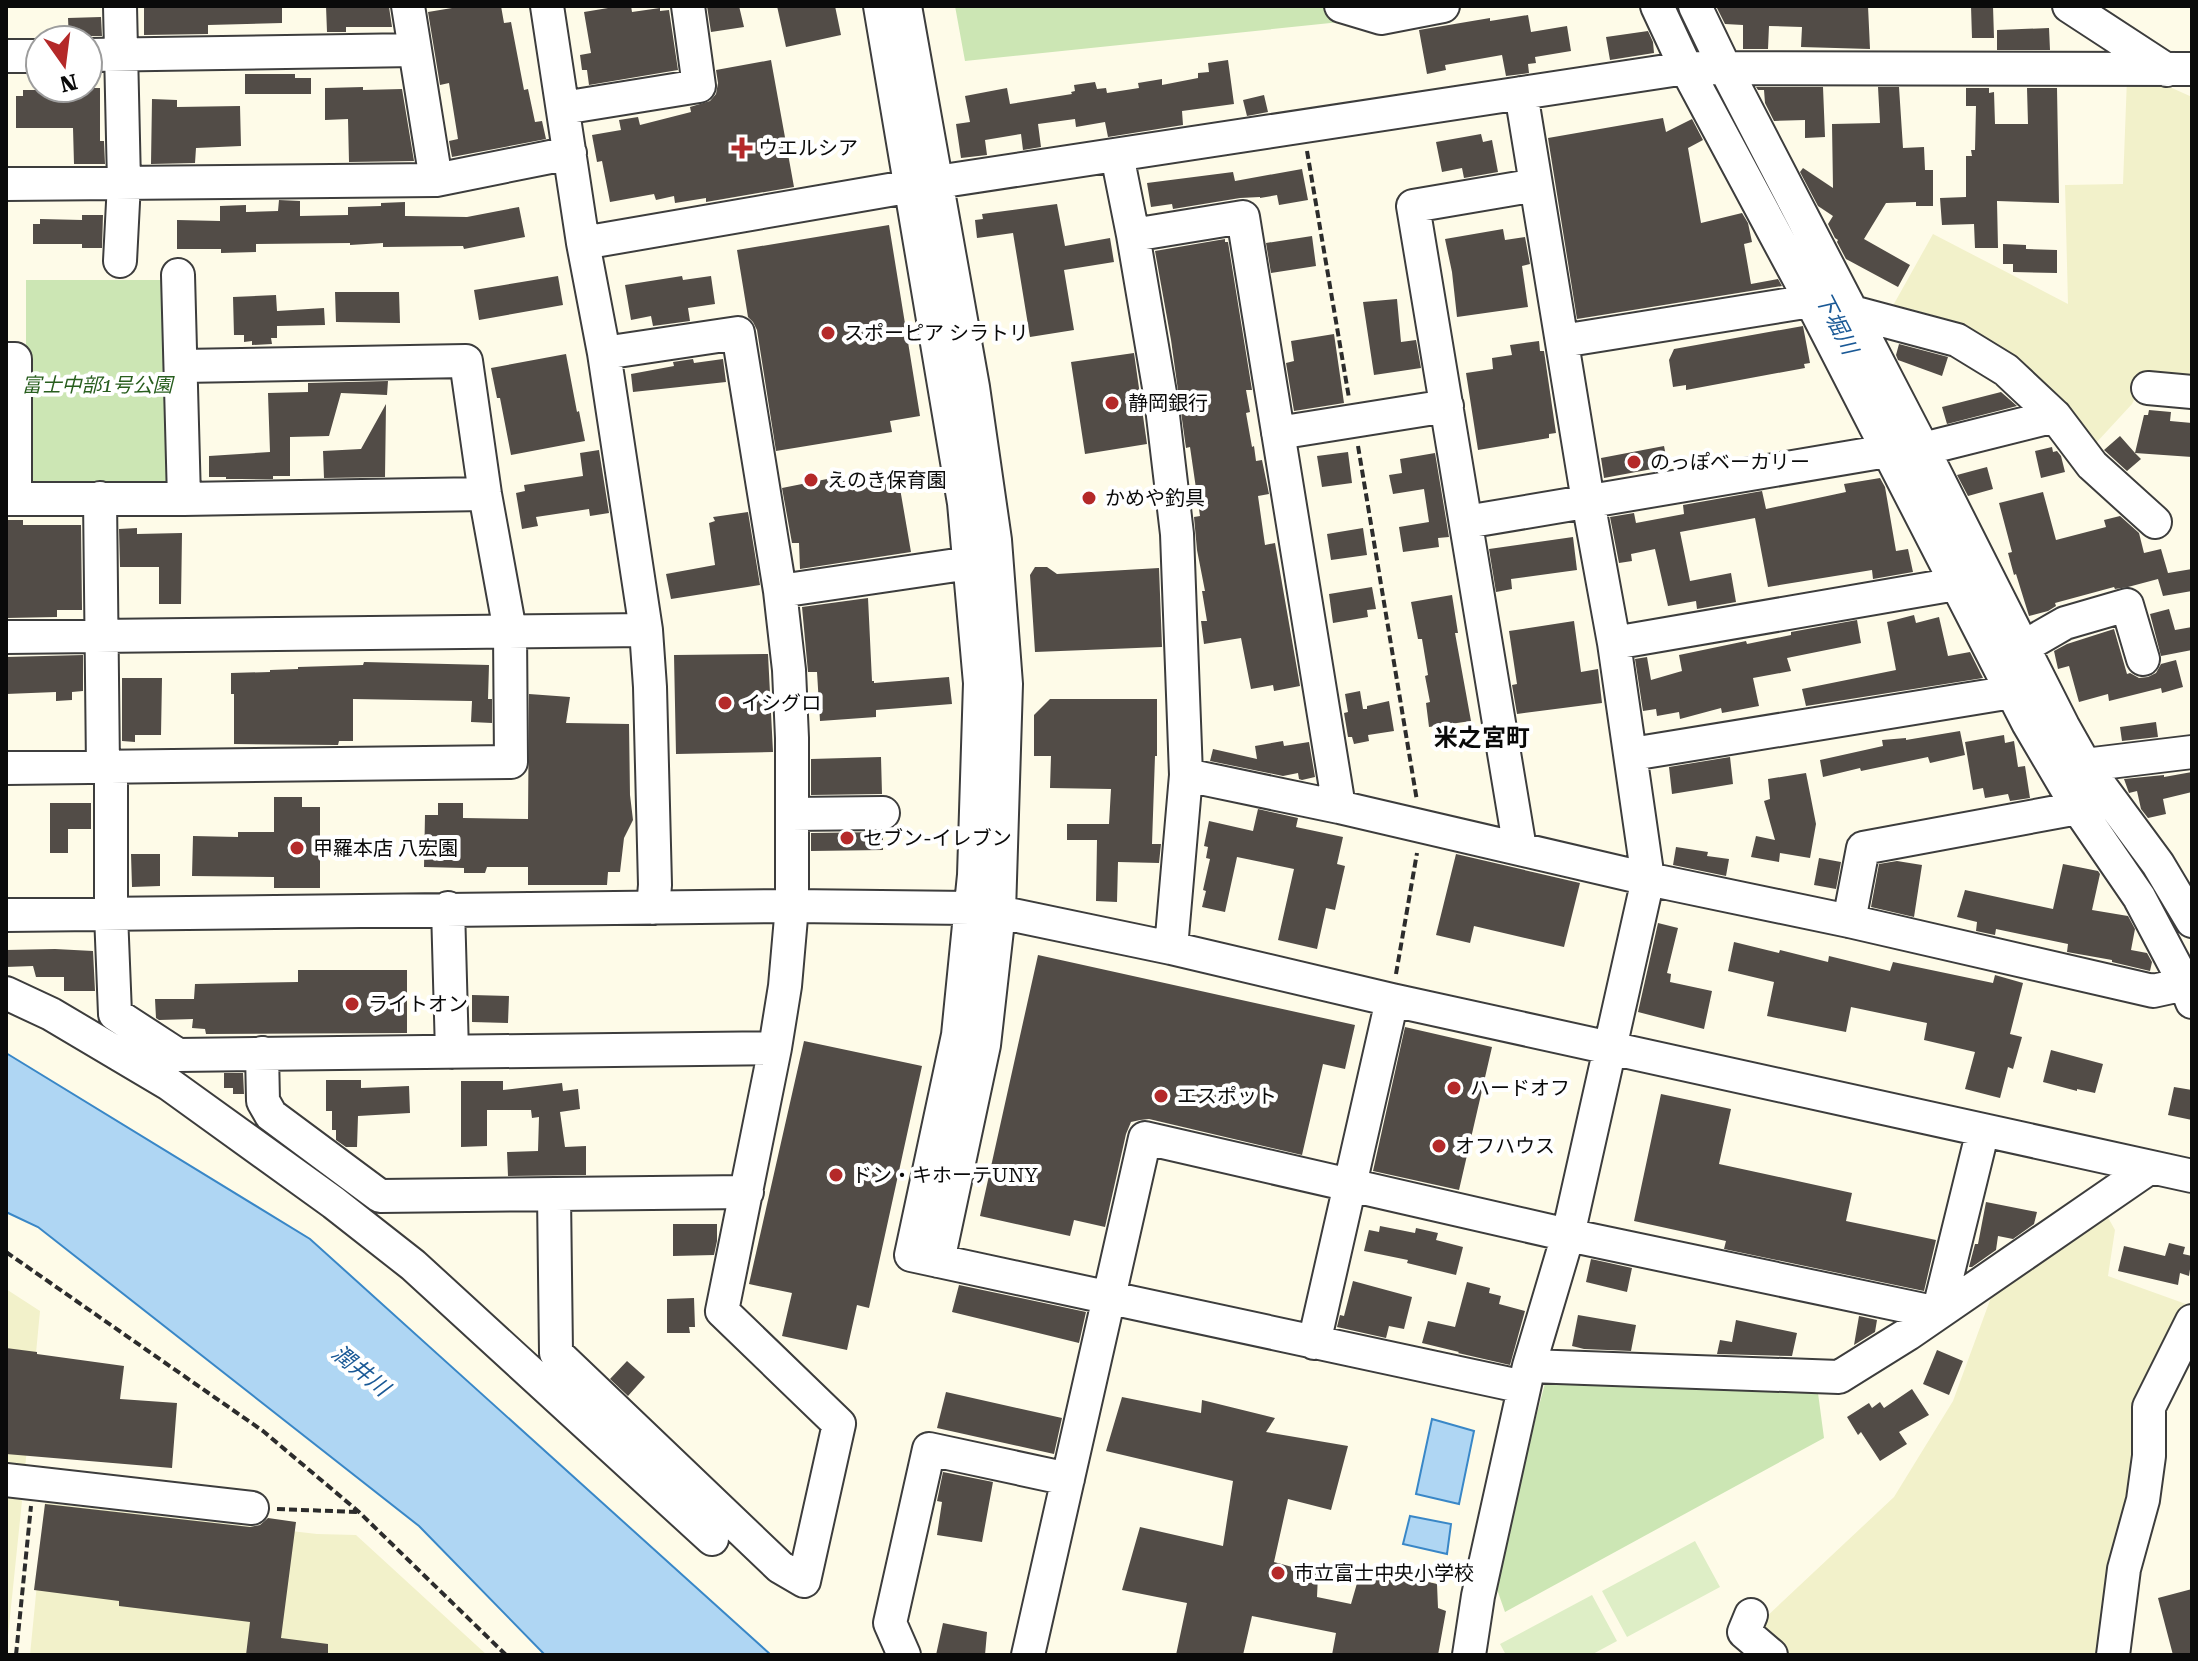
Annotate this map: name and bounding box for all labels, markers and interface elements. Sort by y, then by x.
north arrow [24,24,104,104]
text: N [57,69,80,97]
place label: ウエルシア [758,136,858,160]
marker: ウエルシア [733,139,751,157]
water label: 下堀川 [1810,288,1864,360]
place label: スポーピア シラトリ [844,321,1029,345]
marker: スポーピア シラトリ [819,324,837,342]
park label: 富士中部1号公園 [21,373,176,397]
place label: 静岡銀行 [1128,391,1208,415]
marker: 静岡銀行 [1103,394,1121,412]
place label: のっぽベーカリー [1650,450,1810,474]
marker: のっぽベーカリー [1625,453,1643,471]
place label: えのき保育園 [827,468,946,492]
marker: えのき保育園 [802,471,820,489]
place label: かめや釣具 [1105,486,1205,510]
marker: かめや釣具 [1080,489,1098,507]
place label: イシグロ [741,691,821,715]
marker: イシグロ [716,694,734,712]
district label: 米之宮町 [1434,724,1530,752]
place label: セブン-イレブン [863,826,1012,850]
marker: セブン-イレブン [838,829,856,847]
place label: 甲羅本店 八宏園 [313,836,458,860]
marker: 甲羅本店 八宏園 [288,839,306,857]
place label: ライトオン [368,992,468,1016]
marker: ライトオン [343,995,361,1013]
place label: ハードオフ [1470,1076,1570,1100]
marker: ハードオフ [1445,1079,1463,1097]
place label: エスポット [1177,1084,1277,1108]
marker: エスポット [1152,1087,1170,1105]
place label: オフハウス [1455,1134,1555,1158]
marker: オフハウス [1430,1137,1448,1155]
place label: ドン・キホーテUNY [852,1163,1038,1187]
marker: ドン・キホーテUNY [827,1166,845,1184]
water label: 潤井川 [327,1340,396,1402]
place label: 市立富士中央小学校 [1294,1561,1474,1585]
marker: 市立富士中央小学校 [1269,1564,1287,1582]

